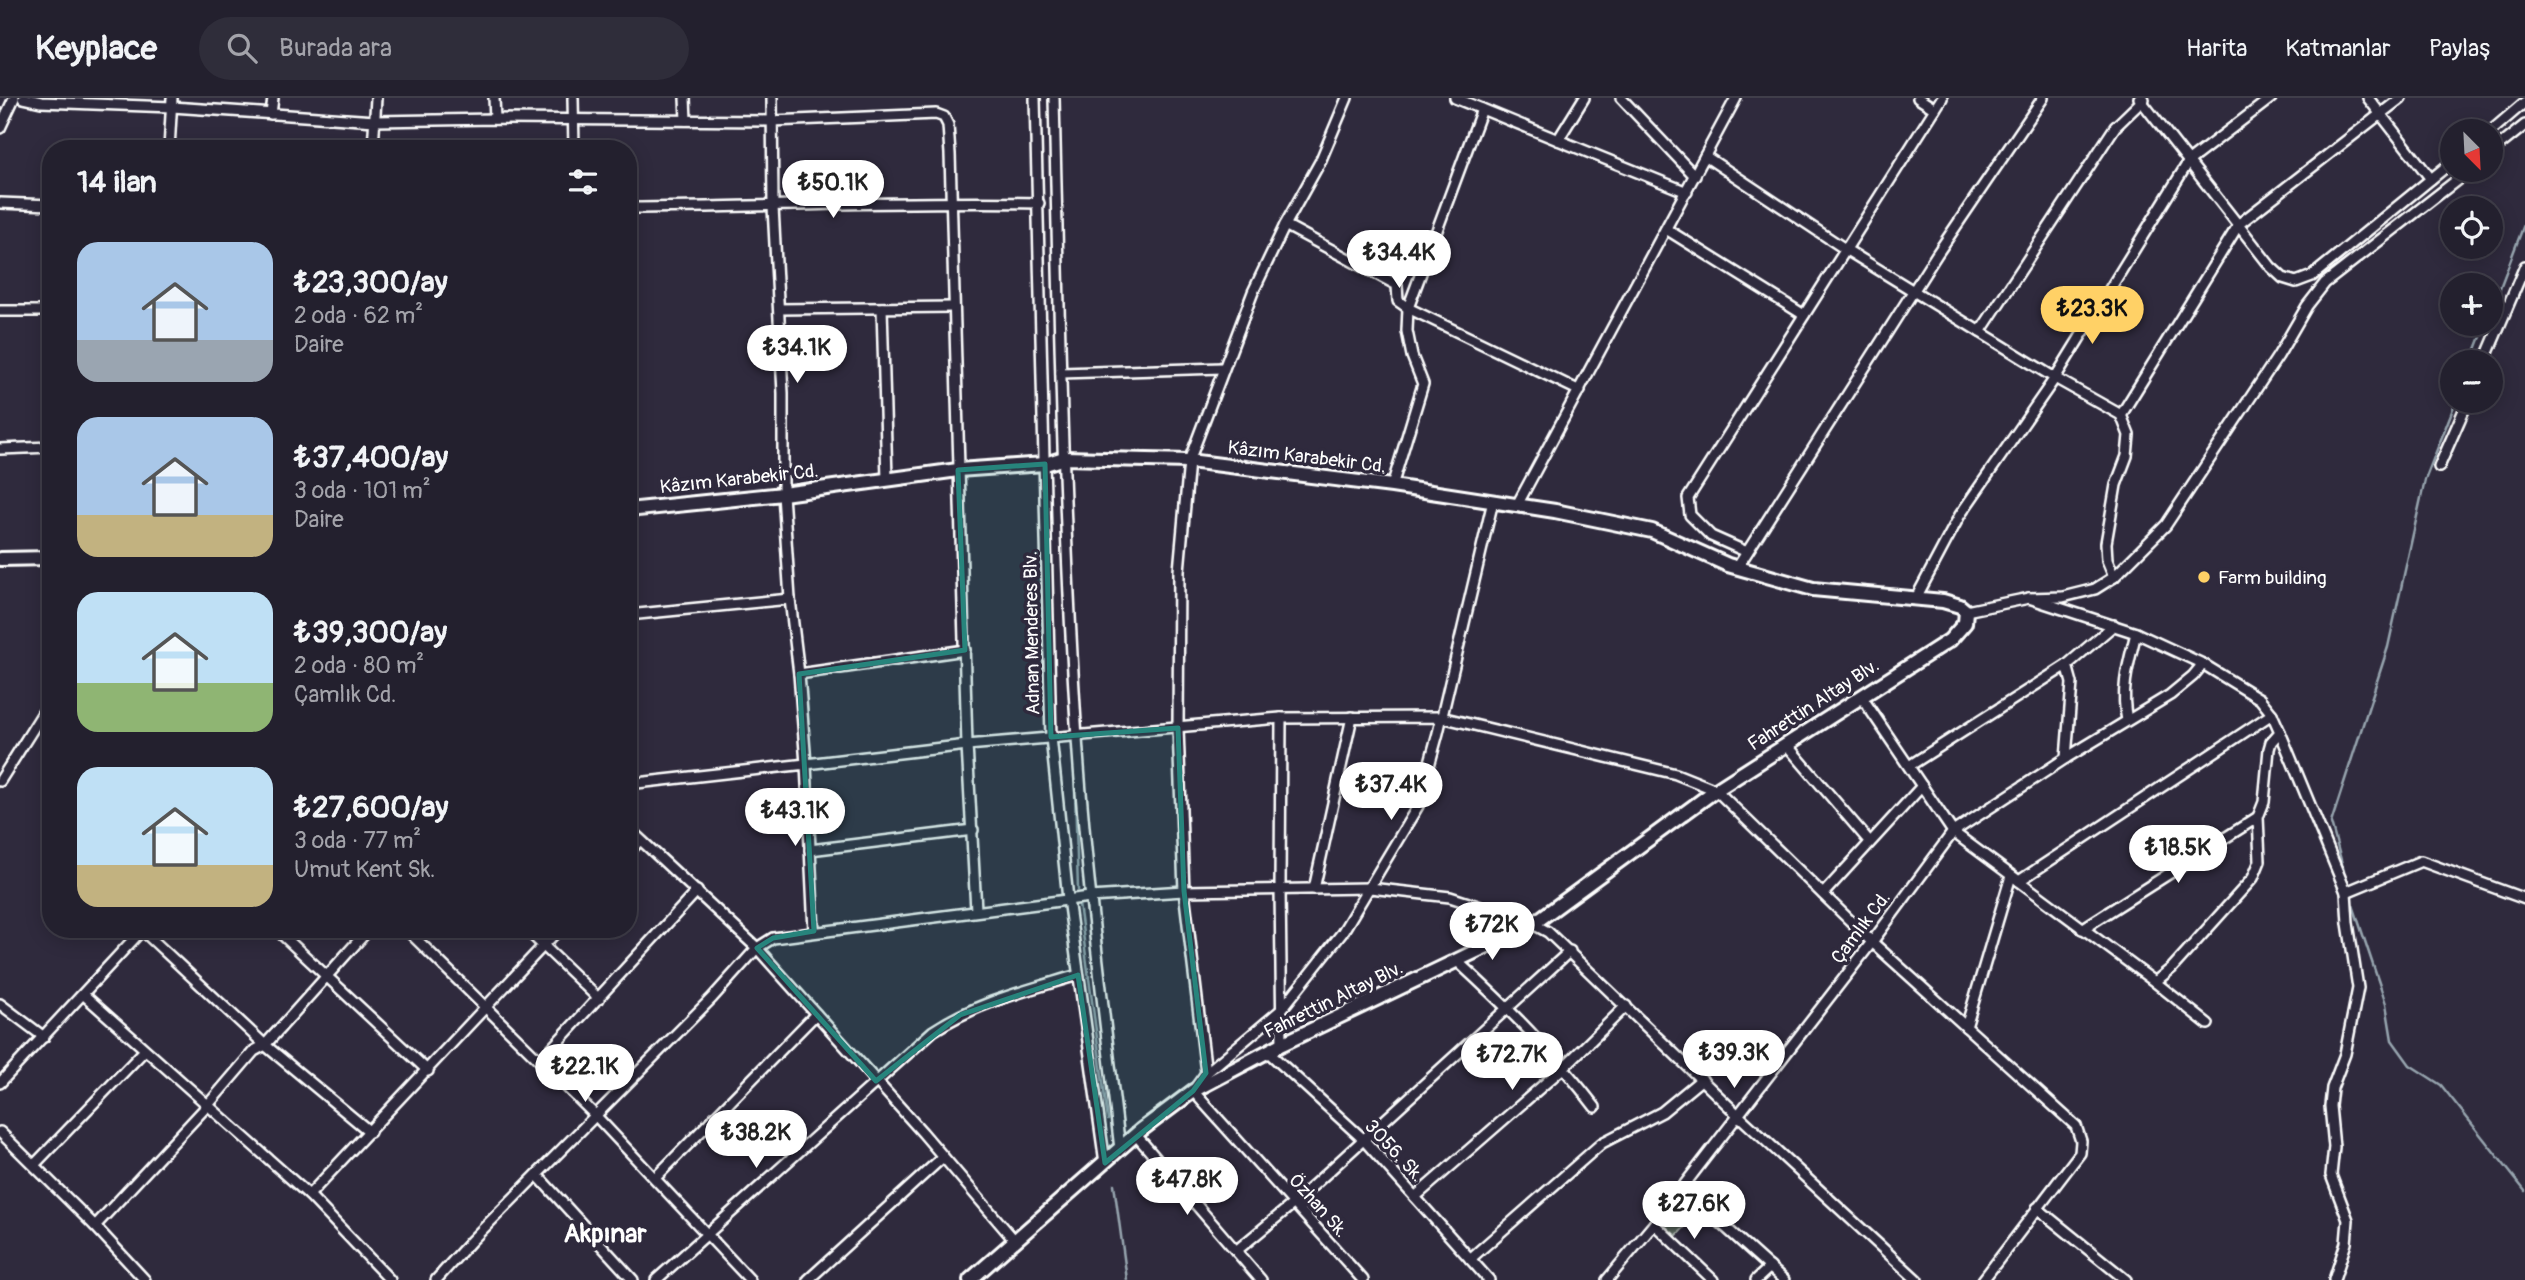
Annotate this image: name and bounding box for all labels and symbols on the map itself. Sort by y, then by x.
north arrow [2440,119,2502,182]
pin: ₺50.1K [776,160,890,220]
pin: ₺34.4K [1342,230,1456,290]
pin: ₺23.3K [2035,286,2149,346]
pin: ₺34.1K [740,326,854,385]
street label: Kâzım Karabekir Cd. [1226,435,1387,479]
street label: Kâzım Karabekir Cd. [659,459,820,499]
street label: Adnan Menderes Blv. [1019,551,1045,715]
place label: Farm building [2218,566,2327,590]
marker: Farm building [2196,569,2212,585]
street label: Fahrettin Altay Blv. [1743,653,1884,756]
pin: ₺37.4K [1334,762,1448,822]
pin: ₺43.1K [738,788,852,848]
pin: ₺18.5K [2121,826,2235,885]
street label: Çamlık Cd. [1826,887,1896,969]
pin: ₺72K [1451,902,1533,962]
street label: Fahrettin Altay Blv. [1260,956,1407,1044]
pin: ₺39.3K [1677,1030,1791,1090]
pin: ₺72.7K [1455,1032,1569,1092]
pin: ₺22.1K [528,1044,642,1104]
pin: ₺38.2K [699,1110,813,1170]
street label: 3056. Sk. [1359,1115,1429,1187]
pin: ₺47.8K [1130,1158,1244,1217]
street label: Özhan Sk. [1283,1169,1353,1243]
pin: ₺27.6K [1637,1182,1751,1241]
district label: Akpınar [563,1218,647,1250]

